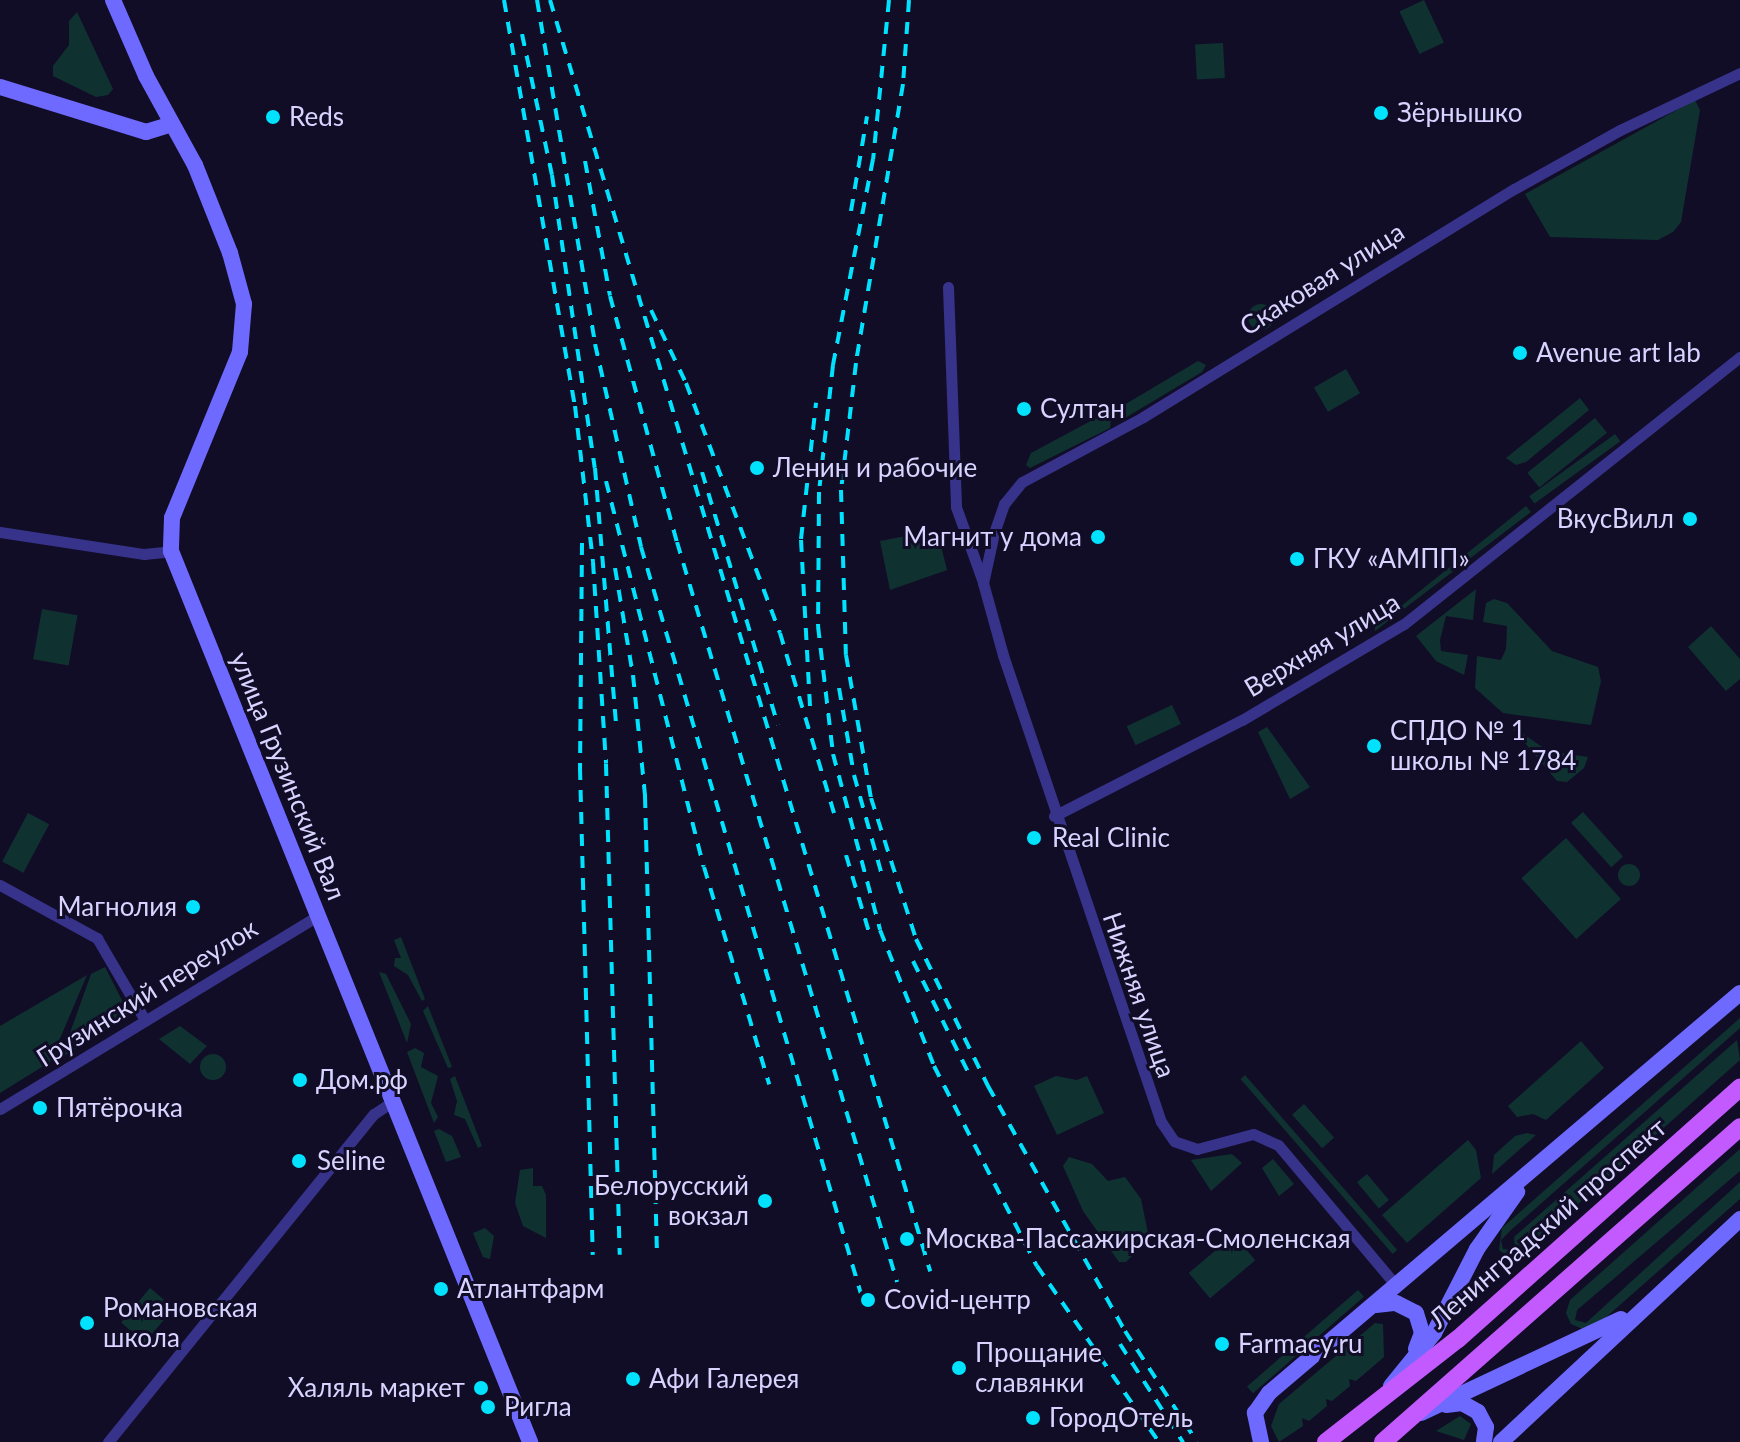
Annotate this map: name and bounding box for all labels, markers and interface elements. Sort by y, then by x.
place label: Зёрнышко [1397,97,1523,129]
place label: Reds [289,101,344,133]
marker: Зёрнышко [1372,104,1390,122]
marker: Reds [264,108,282,126]
street label: Скаковая улица [1234,216,1410,342]
place label: Avenue art lab [1536,337,1701,369]
marker: Avenue art lab [1511,344,1529,362]
place label: Султан [1040,393,1125,425]
marker: Султан [1015,400,1033,418]
place label: Ленин и рабочие [773,452,977,484]
marker: Ленин и рабочие [748,459,766,477]
place label: ВкусВилл [1557,503,1674,535]
marker: ВкусВилл [1681,510,1699,528]
place label: Магнит у дома [903,521,1082,553]
marker: Магнит у дома [1089,528,1107,546]
place label: ГКУ «АМПП» [1313,543,1470,575]
marker: ГКУ «АМПП» [1288,550,1306,568]
street label: Верхняя улица [1239,586,1405,704]
street label: улица Грузинский Вал [224,647,352,905]
place label: СПДО № 1 школы № 1784 [1390,715,1576,776]
marker: СПДО № 1 школы № 1784 [1365,737,1383,755]
place label: Real Clinic [1052,822,1170,854]
marker: Real Clinic [1023,827,1045,849]
place label: Магнолия [58,891,177,923]
marker: Магнолия [184,898,202,916]
street label: Нижняя улица [1096,908,1182,1082]
street label: Грузинский переулок [31,912,263,1074]
place label: Дом.рф [316,1064,408,1096]
marker: Дом.рф [291,1071,309,1089]
place label: Пятёрочка [56,1092,183,1124]
marker: Пятёрочка [31,1099,49,1117]
street label: Ленинградский проспект [1423,1111,1673,1335]
place label: Seline [317,1145,385,1177]
marker: Seline [288,1150,310,1172]
place label: Белорусский вокзал [594,1170,749,1232]
marker: Белорусский вокзал [756,1192,774,1210]
place label: Москва-Пассажирская-Смоленская [925,1223,1350,1255]
marker: Москва-Пассажирская-Смоленская [896,1228,918,1250]
place label: Атлантфарм [457,1273,604,1305]
marker: Атлантфарм [432,1280,450,1298]
place label: Covid-центр [884,1284,1031,1316]
marker: Covid-центр [859,1291,877,1309]
place label: Романовская школа [103,1292,258,1354]
marker: Романовская школа [78,1314,96,1332]
place label: Farmacy.ru [1238,1328,1363,1360]
marker: Farmacy.ru [1213,1335,1231,1353]
place label: Прощание славянки [975,1337,1102,1398]
marker: Прощание славянки [950,1359,968,1377]
place label: Афи Галерея [649,1363,799,1395]
marker: Афи Галерея [624,1370,642,1388]
place label: Халяль маркет [288,1372,465,1404]
marker: Халяль маркет [472,1379,490,1397]
place label: Ригла [504,1391,572,1423]
marker: Ригла [479,1398,497,1416]
place label: ГородОтель [1049,1402,1193,1434]
marker: ГородОтель [1024,1409,1042,1427]

